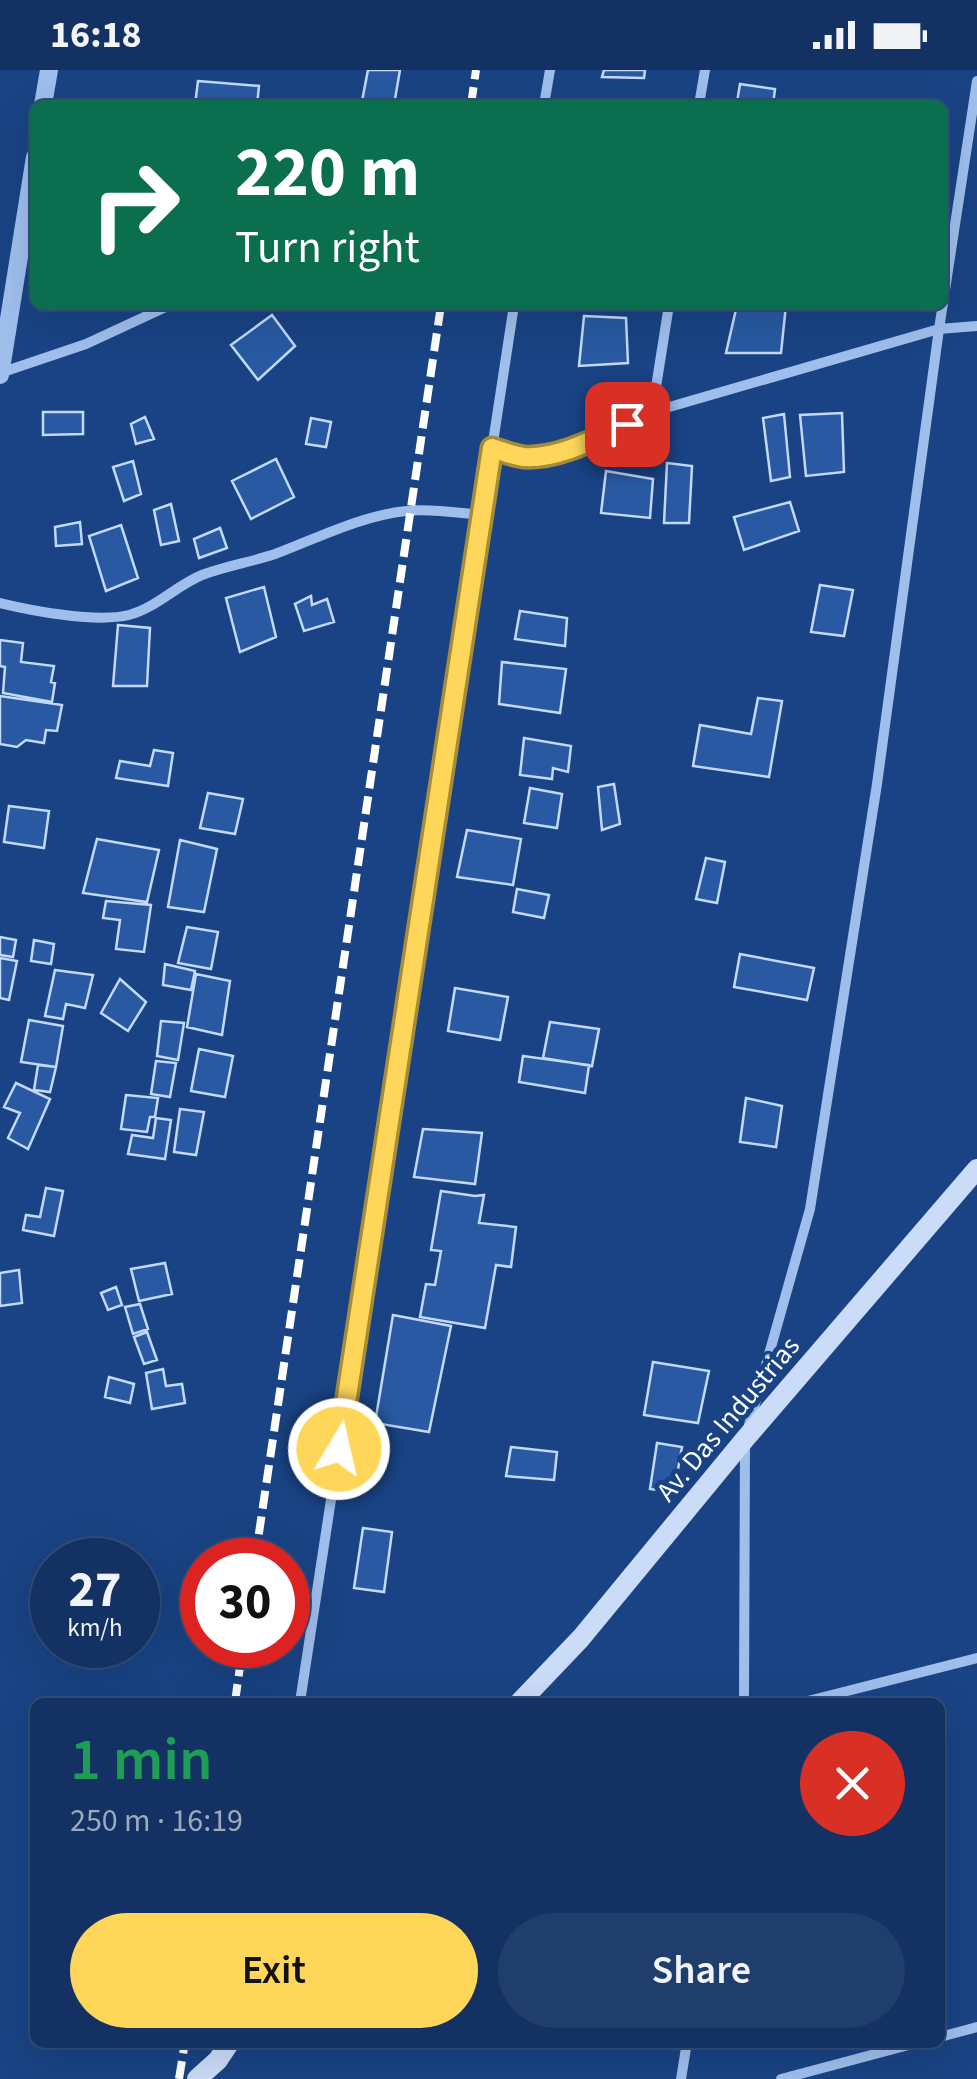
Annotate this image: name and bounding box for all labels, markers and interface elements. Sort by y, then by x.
text: 16:18 [50,8,142,62]
text: 220 m [235,123,420,223]
icon: right [70,140,200,270]
text: Turn right [235,216,420,280]
pin [585,382,670,467]
icon: arrive [600,397,655,452]
street label: Av. Das Industrias [647,1328,809,1510]
position arrow [287,1397,391,1501]
speed limit sign: 30 [180,1538,310,1668]
text: 27 [69,1555,121,1626]
text: km/h [67,1610,123,1646]
text: 1 min [70,1718,213,1803]
button: close [800,1731,905,1836]
text: 250 m · 16:19 [70,1798,243,1844]
button: Exit [70,1913,478,2028]
button: Share [498,1913,905,2028]

